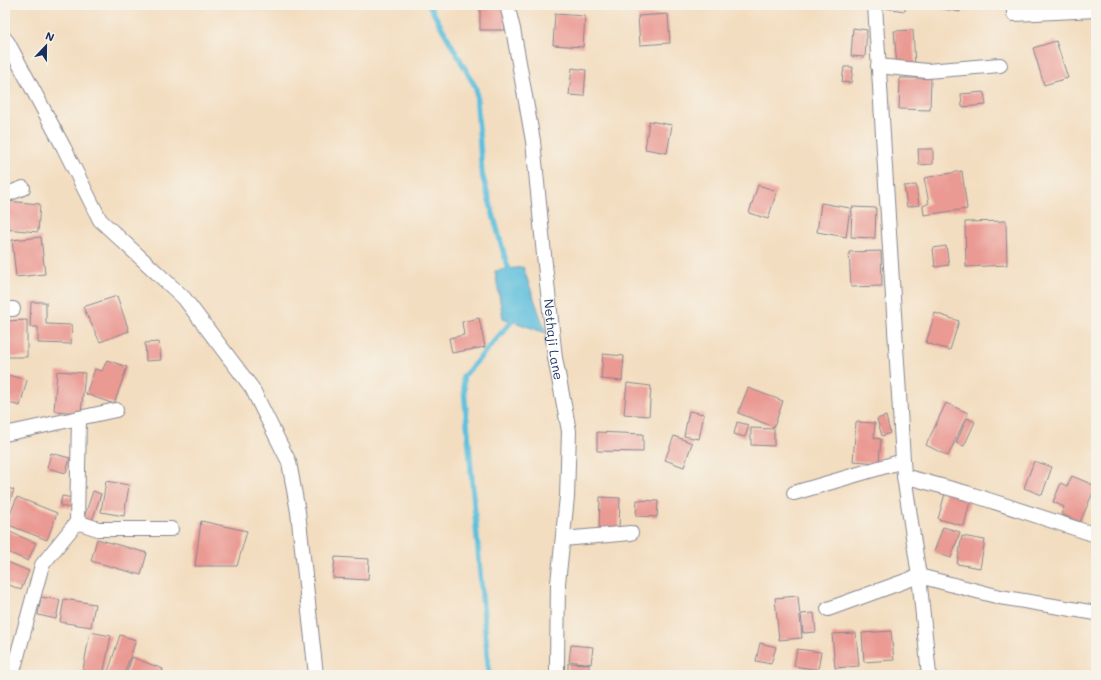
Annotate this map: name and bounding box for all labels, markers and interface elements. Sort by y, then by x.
north arrow [26,26,66,66]
text: N [43,28,57,45]
street label: Nethaji Lane [541,298,568,381]

